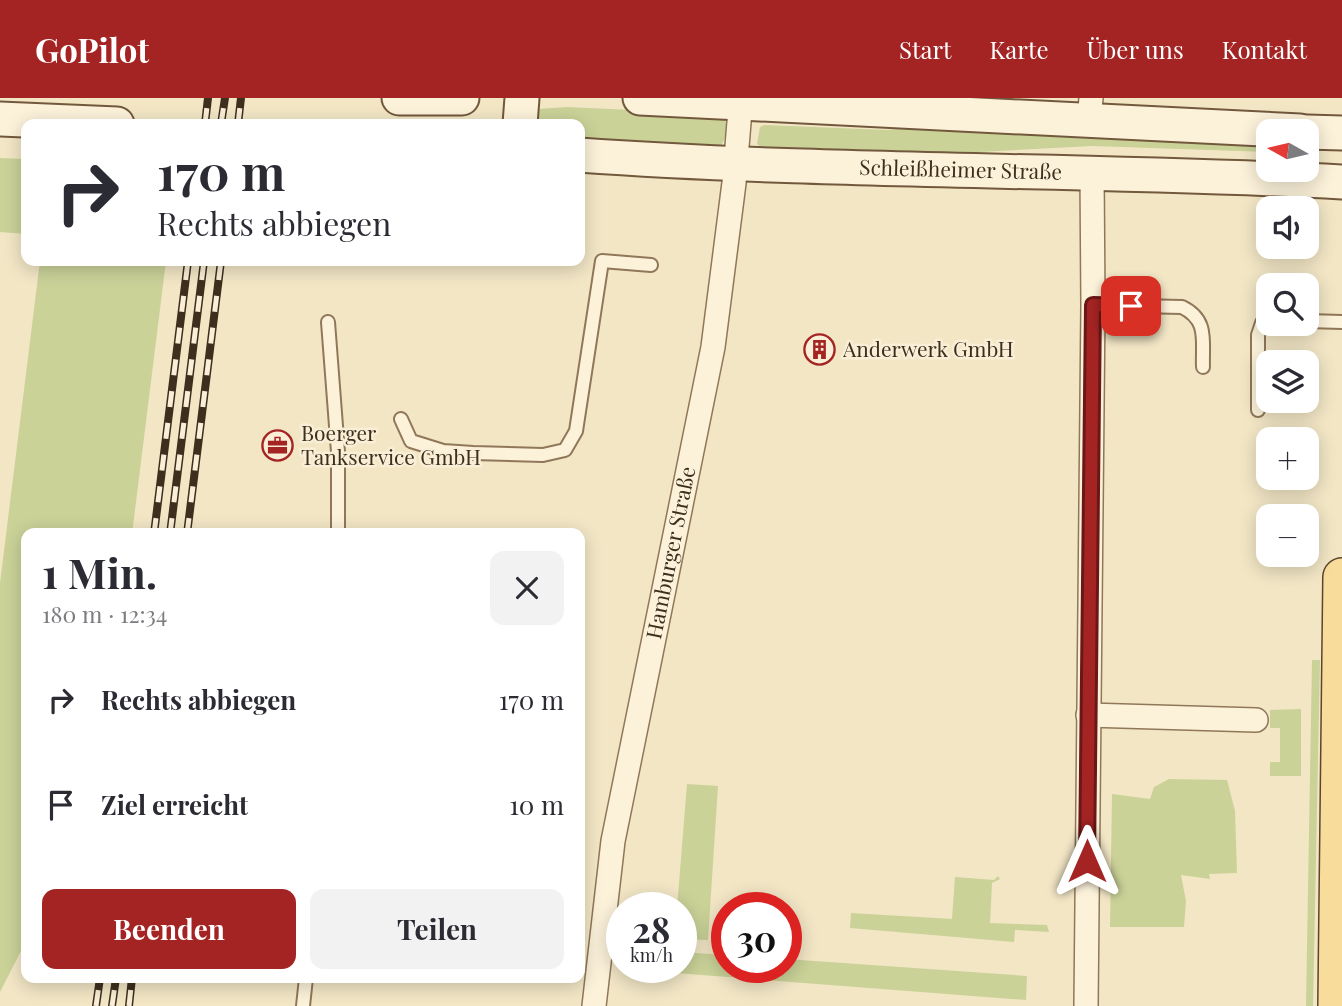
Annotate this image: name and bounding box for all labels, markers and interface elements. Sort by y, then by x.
text: GoPilot [35,27,149,71]
text: Start [899,33,952,65]
text: Karte [990,33,1049,65]
text: Über uns [1087,33,1184,65]
text: Kontakt [1222,33,1307,65]
north arrow [1256,119,1320,182]
map controls [1256,119,1319,567]
text: 170 m [157,138,285,203]
icon: right [42,147,133,238]
street label: Schleißheimer Straße [859,152,1062,185]
button: sound [1256,196,1319,259]
text: Rechts abbiegen [157,201,391,244]
button: search [1256,273,1319,336]
pin [1101,276,1161,336]
icon: arrive [1112,287,1150,325]
building icon: Anderwerk GmbH [803,333,837,367]
place label: Anderwerk GmbH [842,334,1014,362]
button: layers [1256,350,1319,413]
place label: Boerger Tankservice GmbH [301,418,481,470]
button: + [1256,427,1319,490]
office icon: Boerger Tankservice GmbH [261,429,295,463]
street label: Hamburger Straße [638,464,700,641]
button: − [1256,504,1319,567]
text: 1 Min. [42,544,157,600]
button: close [490,551,564,625]
text: 180 m · 12:34 [42,598,167,629]
icon: right [42,681,80,719]
text: Rechts abbiegen [101,682,296,717]
text: 170 m [499,682,564,717]
icon: arrive [42,786,80,824]
text: Ziel erreicht [101,787,248,822]
text: 10 m [509,787,564,822]
position arrow [1050,824,1124,898]
button: Beenden [42,889,296,969]
button: Teilen [310,889,564,969]
speed limit sign: 30 [711,892,802,983]
text: 28 [633,905,670,952]
text: km/h [630,943,673,967]

